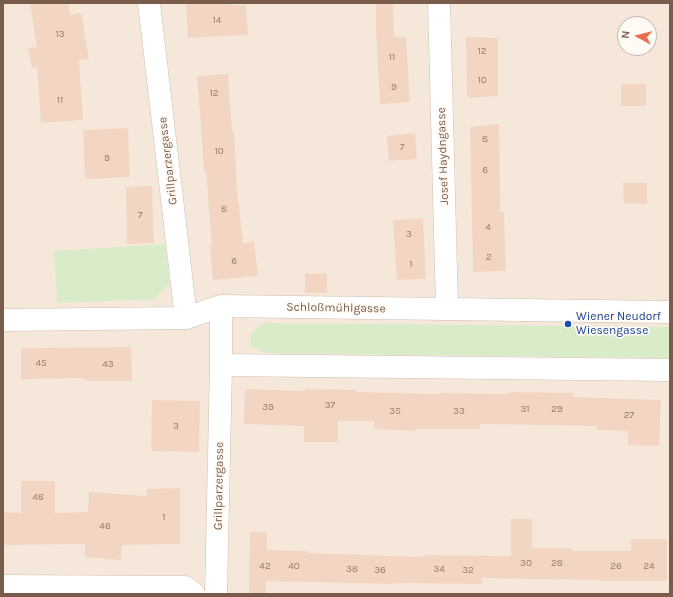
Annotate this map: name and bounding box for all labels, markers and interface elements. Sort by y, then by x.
house number: 14 [213,14,221,26]
north arrow [617,16,657,56]
house number: 13 [55,28,65,40]
text: N [619,30,633,39]
house number: 12 [477,45,487,57]
house number: 11 [389,51,395,63]
house number: 10 [477,74,487,86]
house number: 9 [391,81,397,93]
house number: 12 [209,87,219,99]
house number: 11 [57,94,63,106]
street label: Josef Haydngasse [434,107,452,205]
street label: Grillparzergasse [155,116,181,206]
house number: 8 [482,133,488,145]
house number: 7 [400,141,404,153]
house number: 10 [214,145,224,157]
house number: 9 [104,152,110,164]
house number: 6 [482,164,488,176]
house number: 8 [221,203,227,215]
house number: 7 [138,209,142,221]
house number: 4 [485,221,491,233]
house number: 3 [406,228,412,240]
house number: 2 [486,251,492,263]
house number: 6 [231,255,237,267]
house number: 1 [409,258,413,270]
street label: Schloßmühlgasse [286,300,386,316]
place label: Wiener Neudorf Wiesengasse [576,310,661,338]
marker: Wiener Neudorf Wiesengasse [563,319,573,329]
house number: 45 [35,357,47,369]
house number: 43 [102,358,114,370]
house number: 37 [325,399,335,411]
house number: 39 [262,401,274,413]
house number: 31 [520,403,530,415]
house number: 29 [551,403,563,415]
house number: 35 [389,405,401,417]
house number: 33 [453,405,465,417]
house number: 27 [624,409,634,421]
house number: 3 [173,420,179,432]
street label: Grillparzergasse [211,442,227,530]
house number: 48 [32,491,44,503]
house number: 1 [162,511,166,523]
house number: 46 [99,520,111,532]
house number: 30 [520,557,532,569]
house number: 28 [551,557,563,569]
house number: 42 [259,560,271,572]
house number: 40 [288,560,300,572]
house number: 26 [610,560,622,572]
house number: 24 [643,560,655,572]
house number: 38 [346,563,358,575]
house number: 34 [433,563,445,575]
house number: 36 [374,564,386,576]
house number: 32 [462,564,474,576]

